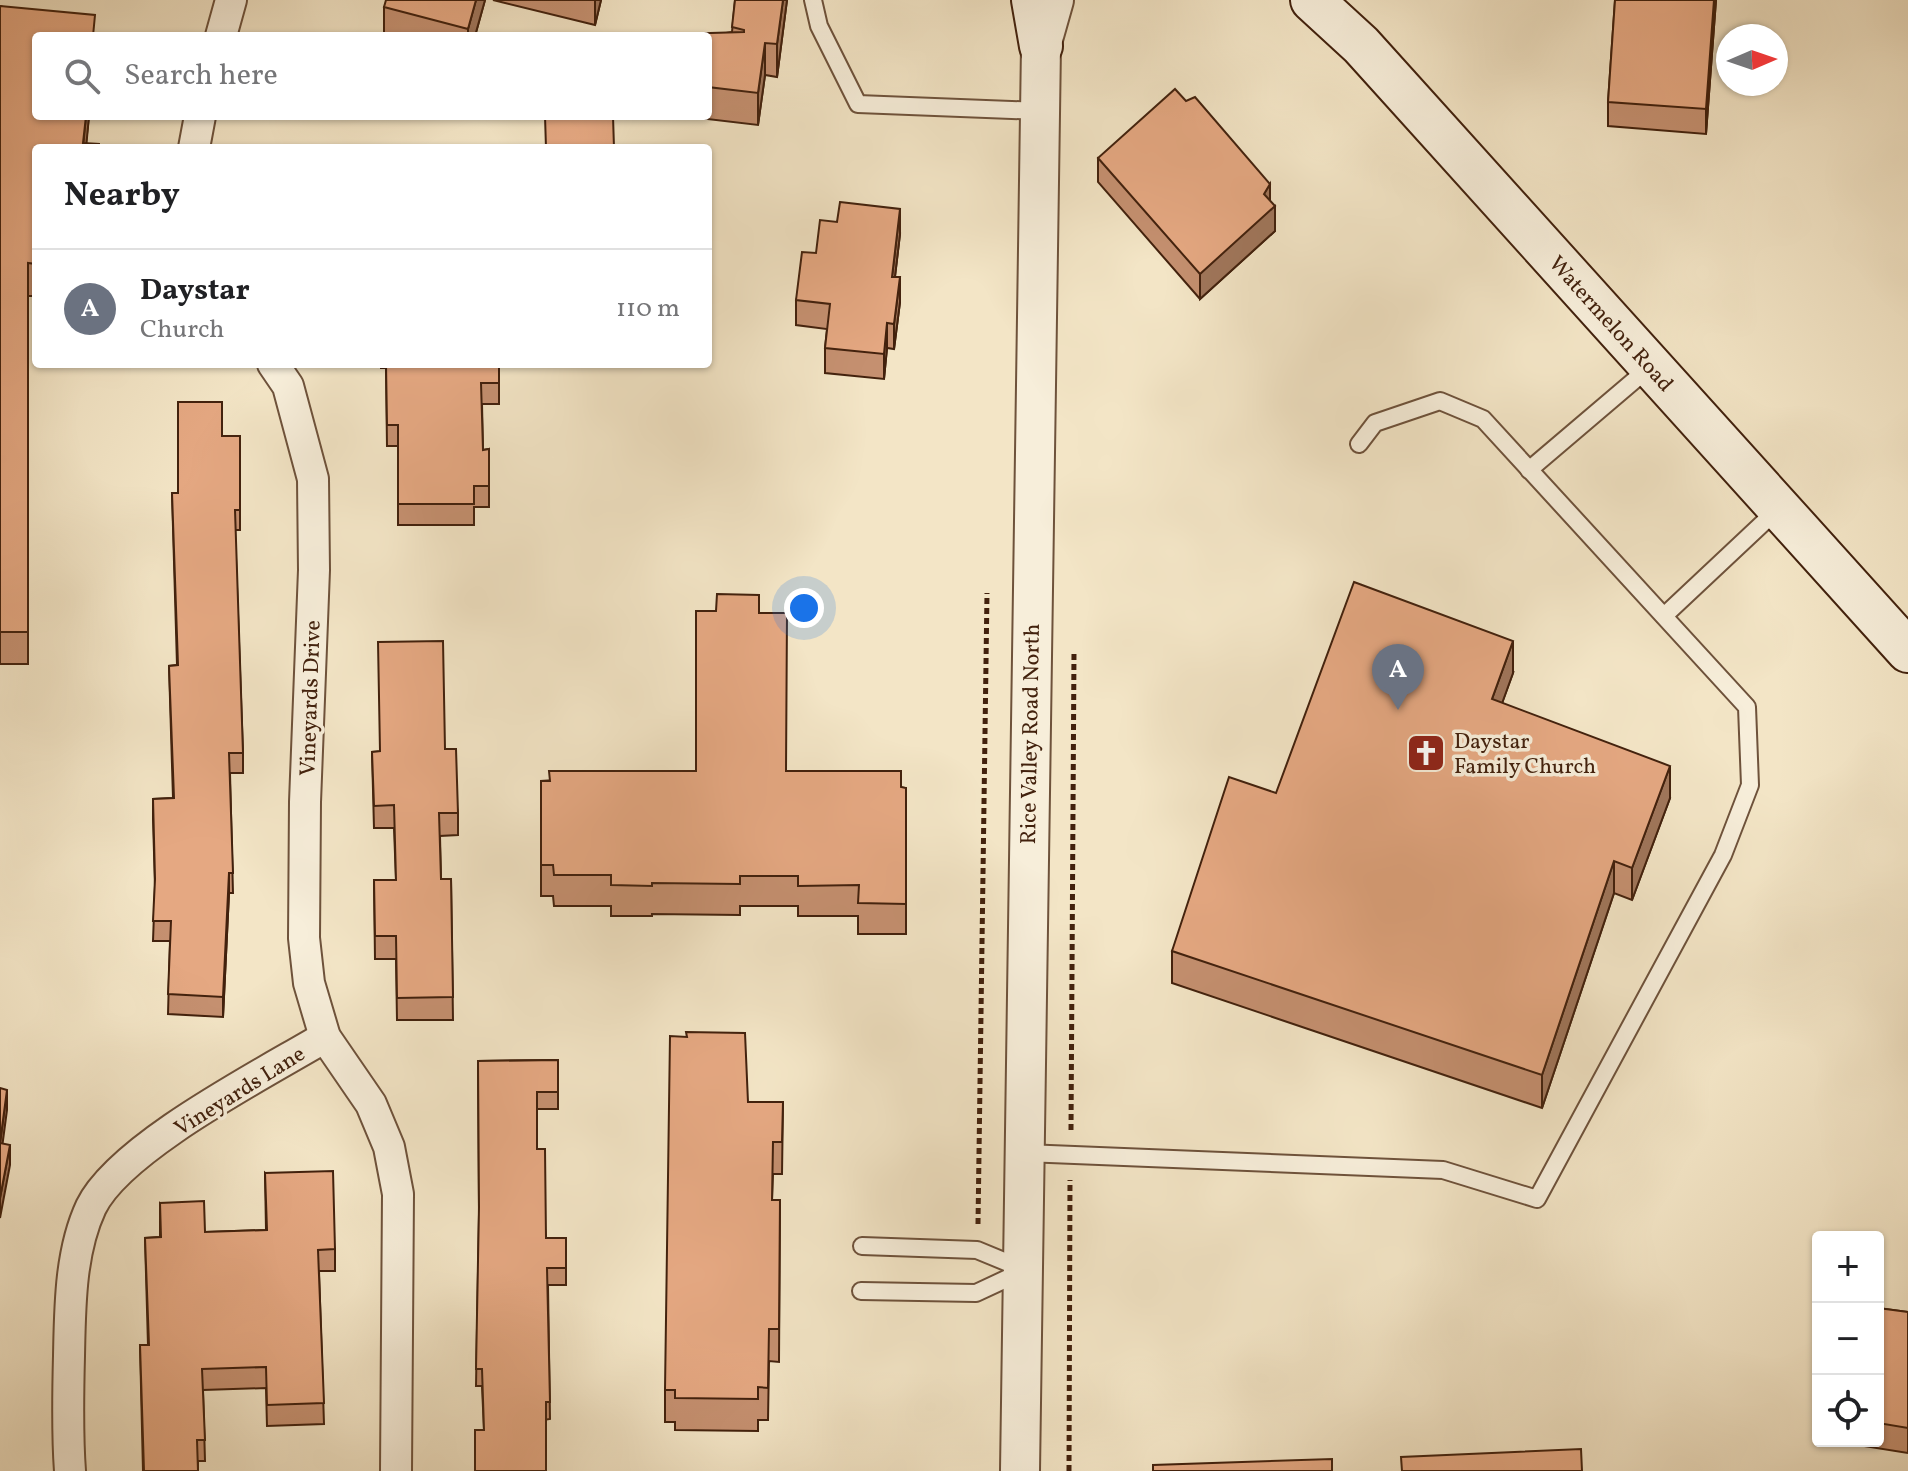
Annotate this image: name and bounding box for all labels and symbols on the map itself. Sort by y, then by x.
north arrow [1716,24,1788,96]
street label: Watermelon Road [1541,250,1680,400]
your location [784,588,824,628]
street label: Vineyards Drive [293,620,330,777]
street label: Rice Valley Road North [1014,623,1049,845]
pin: A [1372,644,1424,710]
place label: Daystar Family Church [1454,727,1596,783]
church icon: Daystar Family Church [1405,732,1447,774]
street label: Vineyards Lane [169,1039,312,1145]

